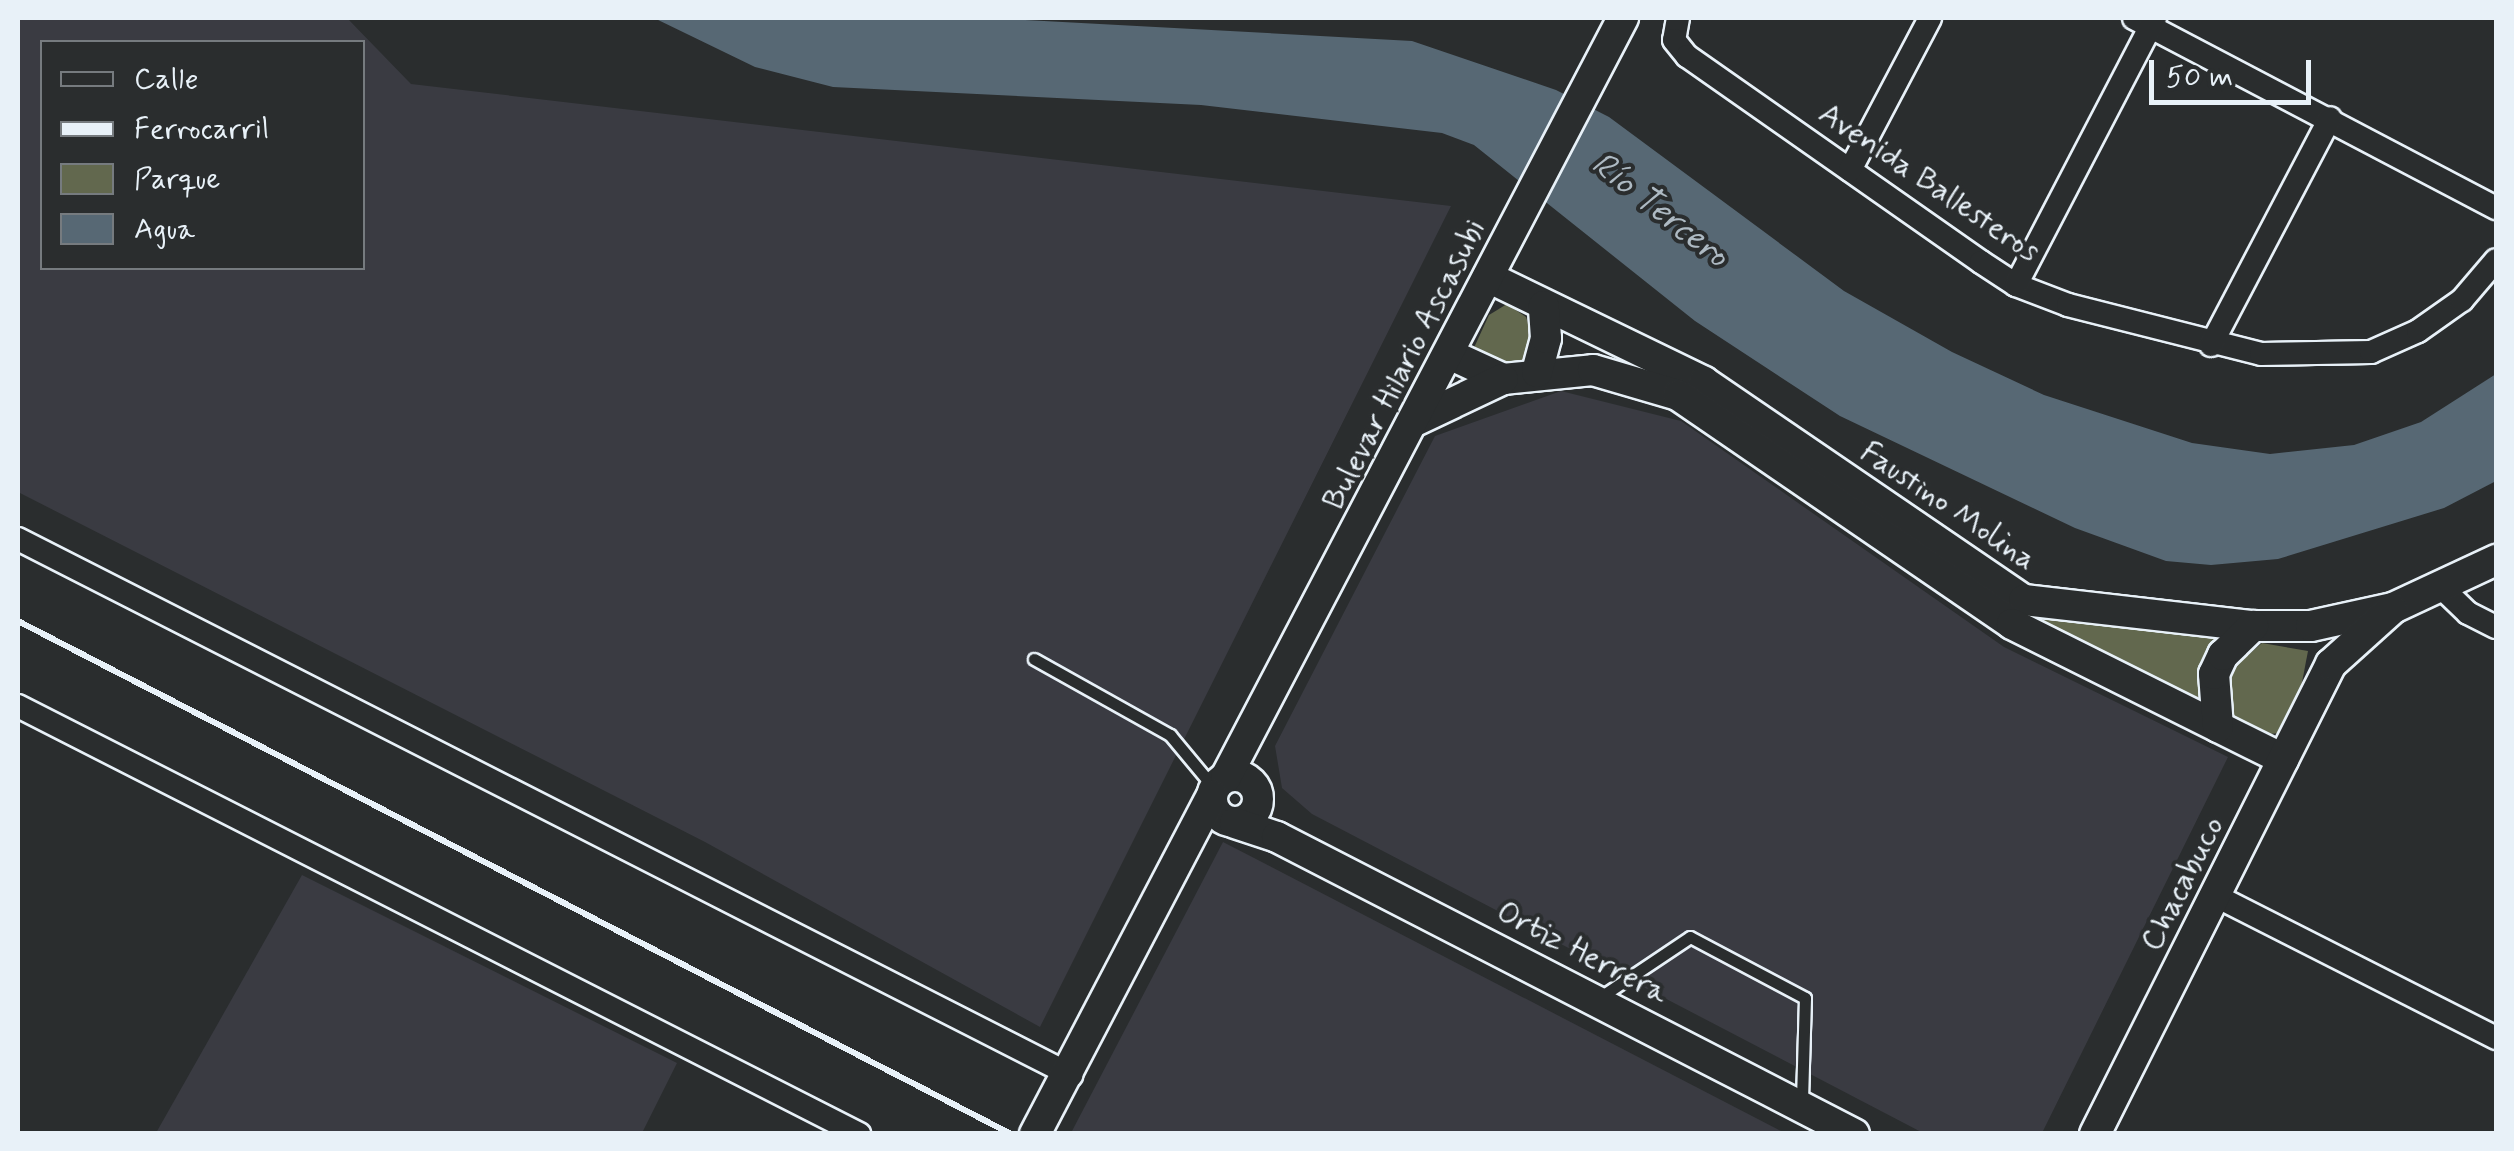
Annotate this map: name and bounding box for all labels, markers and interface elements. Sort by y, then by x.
legend [40,40,365,270]
scale bar [2154,40,2316,102]
text: 50 m [2166,58,2233,97]
text: Calle [134,60,199,99]
street label: Avenida Ballesteros [1811,94,2047,272]
text: Ferrocarril [134,110,269,149]
water label: Río Tercero [1585,145,1735,275]
text: Parque [134,160,220,199]
text: Agua [134,210,195,249]
street label: Bulevar Hilario Ascasubi [1313,210,1497,520]
street label: Faustino Molina [1853,433,2043,579]
street label: Chacabuco [2133,810,2233,958]
street label: Ortiz Herrera [1488,893,1676,1013]

